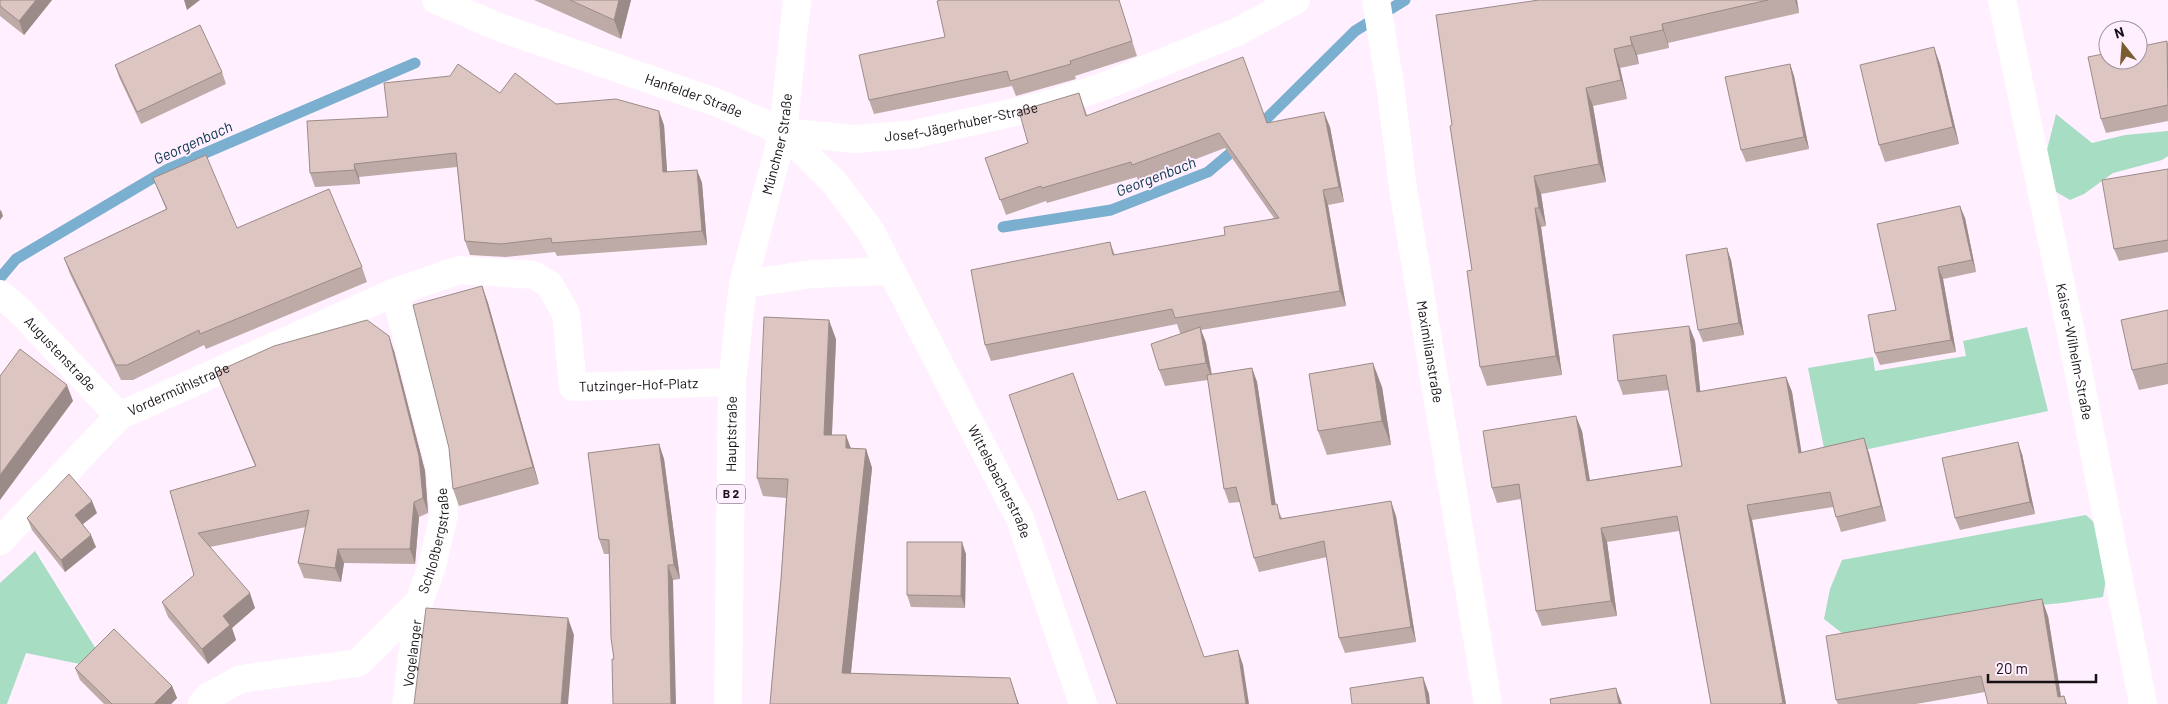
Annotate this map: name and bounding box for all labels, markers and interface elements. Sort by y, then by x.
north arrow [2098,20,2148,70]
text: N [2112,23,2126,42]
street label: Hanfelder Straße [643,69,745,121]
street label: Münchner Straße [758,92,795,196]
street label: Josef-Jägerhuber-Straße [884,98,1039,145]
water label: Georgenbach [150,117,235,167]
water label: Georgenbach [1113,152,1198,200]
street label: Kaiser-Wilhelm-Straße [2053,282,2097,421]
street label: Maximilianstraße [1414,299,1447,404]
street label: Augustenstraße [21,312,100,395]
street label: Vordermühlstraße [125,358,232,419]
street label: Tutzinger-Hof-Platz [579,374,699,395]
street label: Hauptstraße [722,396,740,472]
street label: Wittelsbacherstraße [965,422,1035,540]
road number: B 2 [717,484,745,504]
street label: Schloßbergstraße [414,487,452,596]
street label: Vogelanger [399,618,425,688]
scale bar [1988,652,2096,684]
text: 20 m [1996,659,2028,677]

